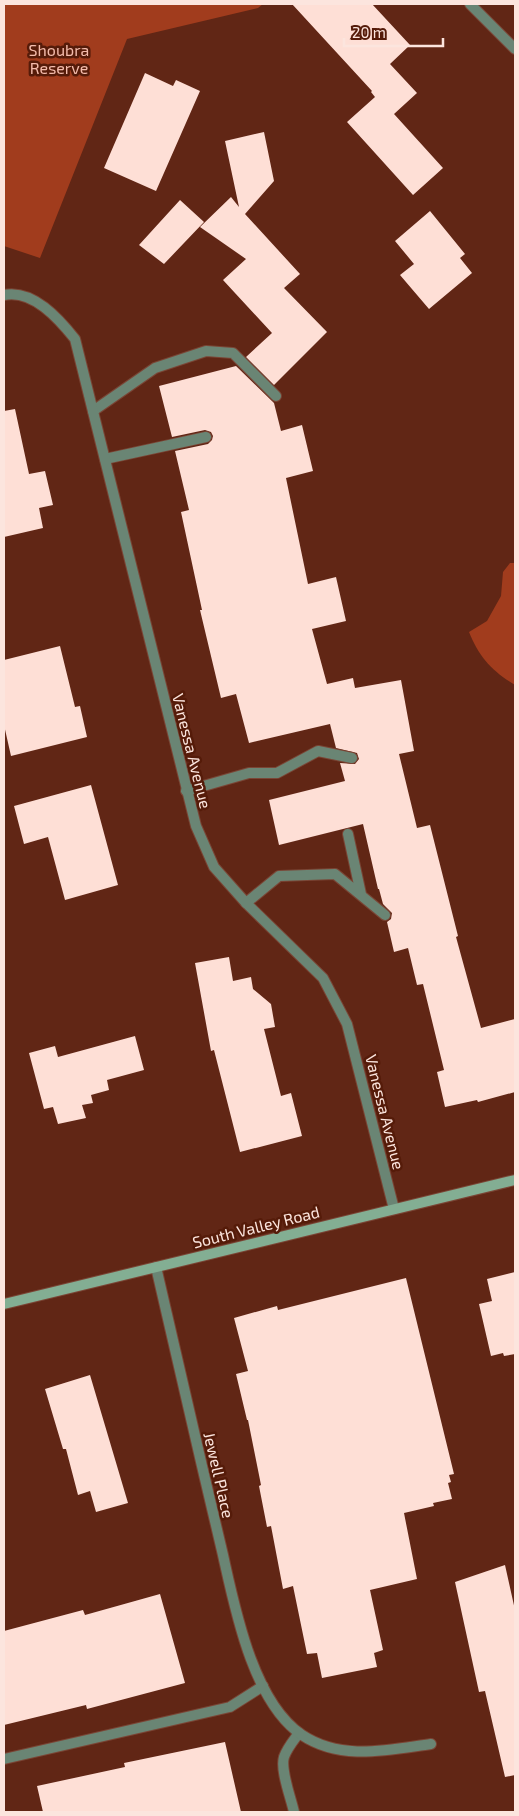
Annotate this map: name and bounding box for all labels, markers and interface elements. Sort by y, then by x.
scale bar [344,15,443,47]
text: 20 m [352,23,386,41]
park label: Shoubra Reserve [29,40,89,77]
street label: Vanessa Avenue [169,691,216,810]
street label: Vanessa Avenue [362,1052,409,1171]
street label: South Valley Road [190,1202,321,1252]
street label: Jewell Place [200,1430,239,1520]

